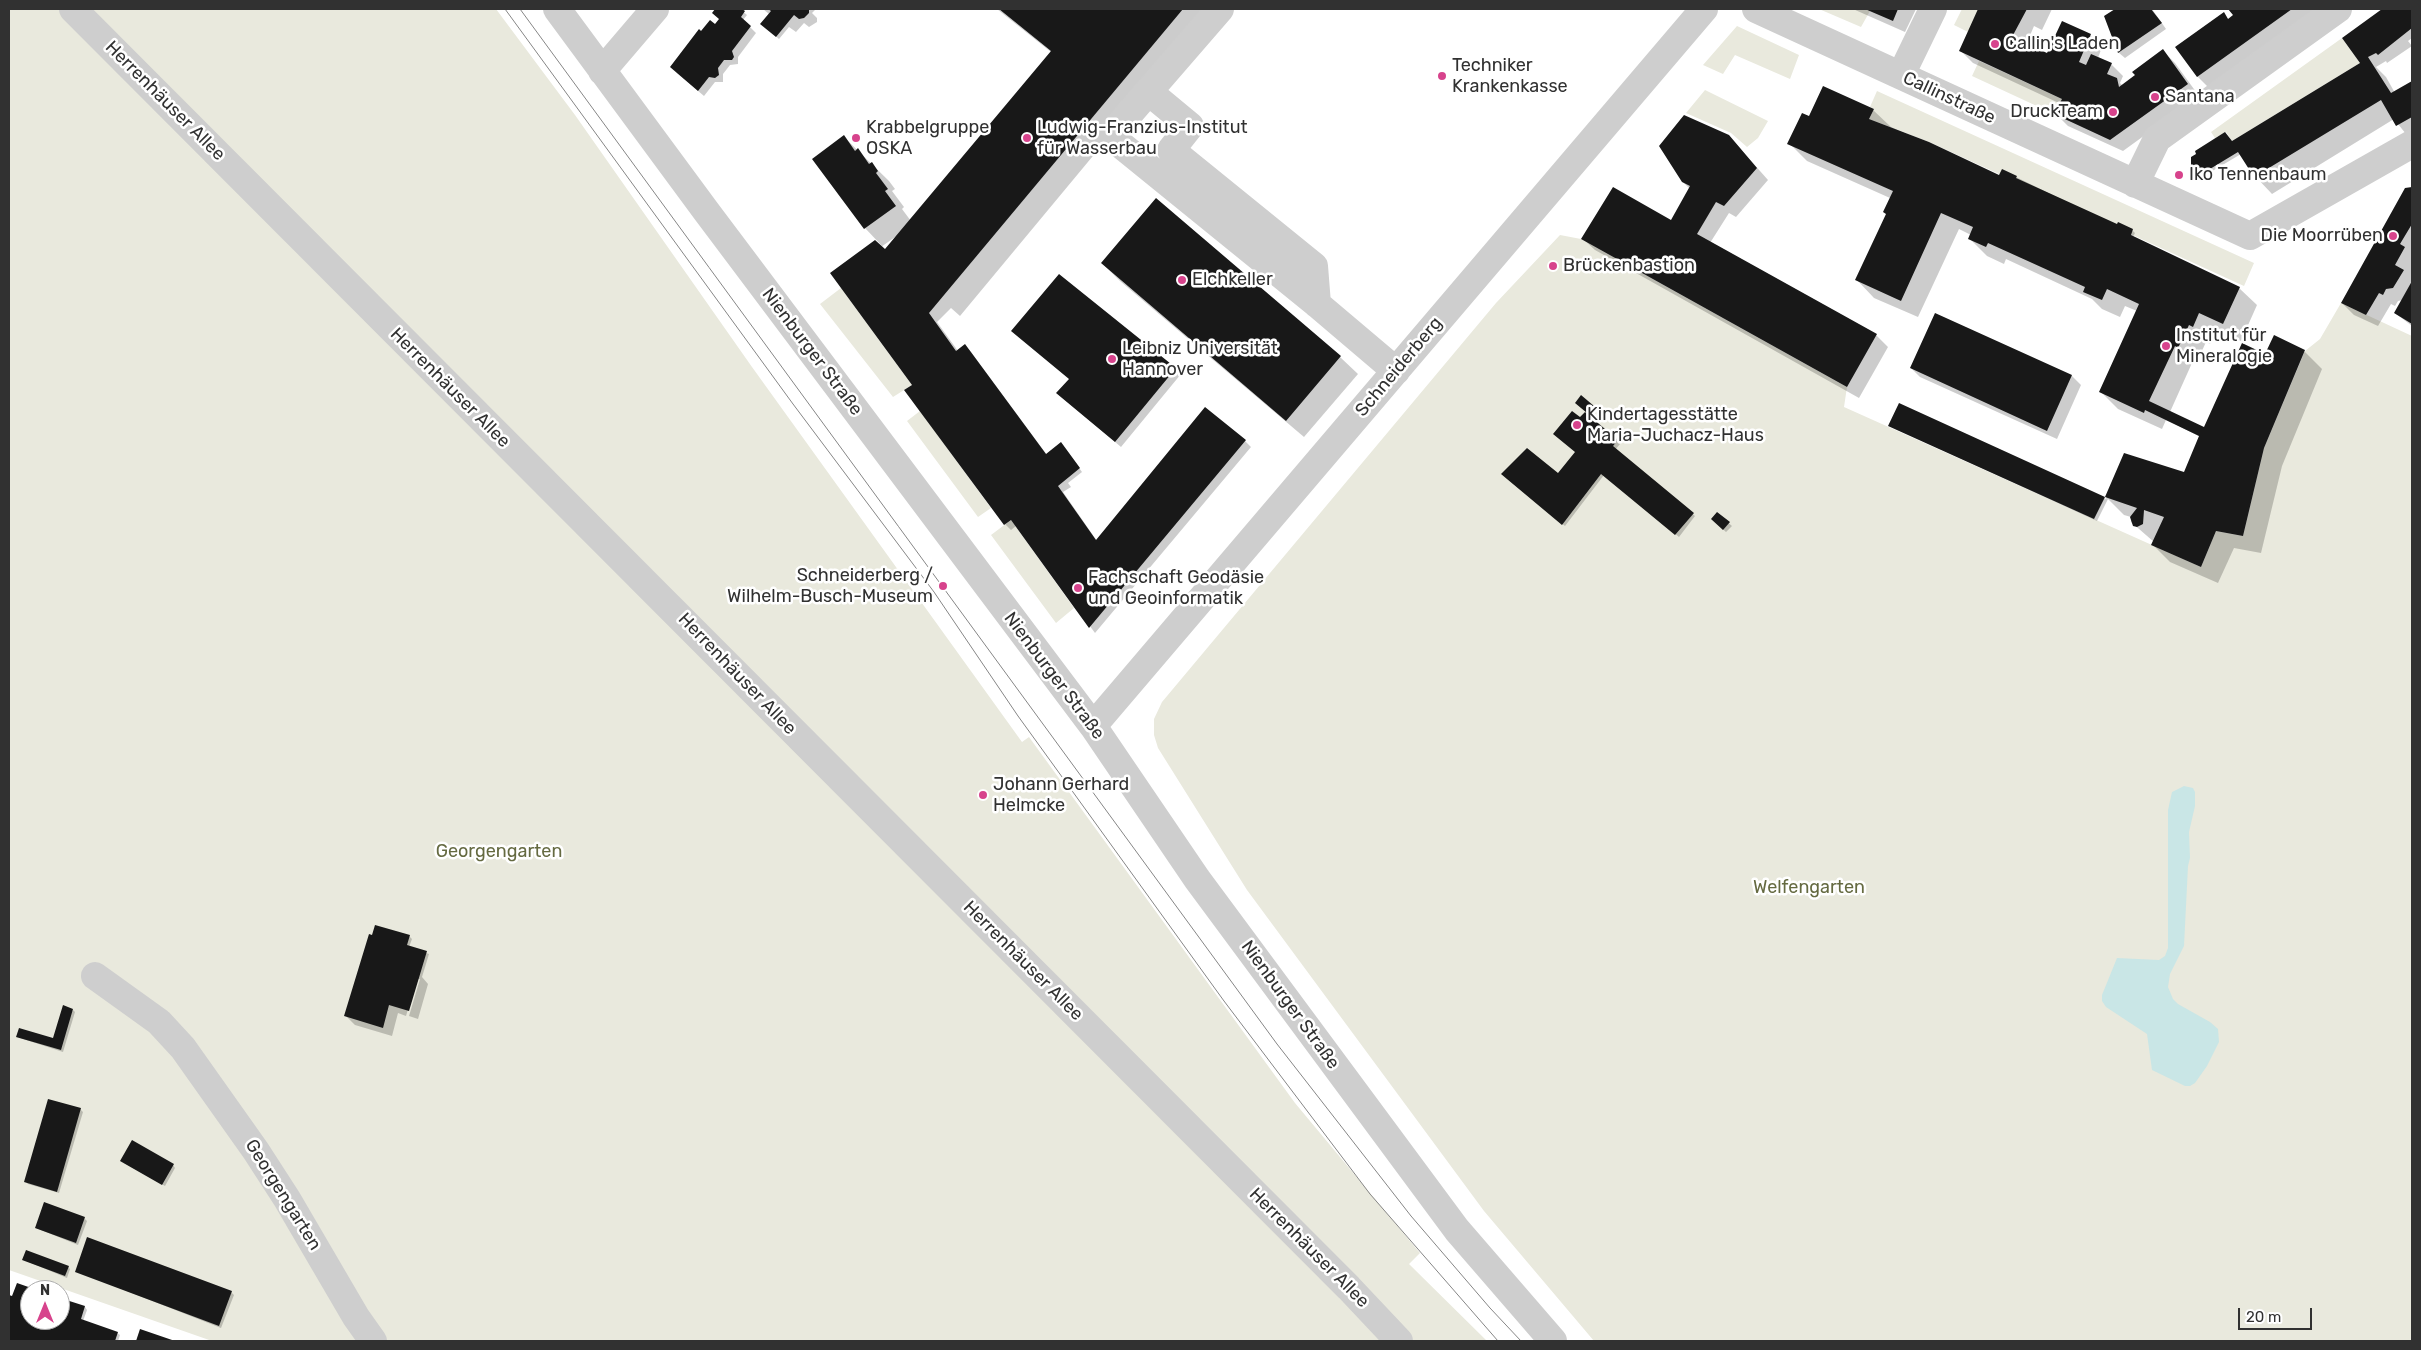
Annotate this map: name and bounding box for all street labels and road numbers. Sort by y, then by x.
street label: Herrenhäuser Allee [101,37,229,165]
street label: Callinstraße [1899,67,1999,129]
street label: Nienburger Straße [757,284,867,420]
street label: Schneiderberg [1351,313,1447,421]
street label: Herrenhäuser Allee [386,324,514,452]
street label: Nienburger Straße [999,608,1109,744]
street label: Herrenhäuser Allee [673,609,801,739]
street label: Herrenhäuser Allee [959,897,1087,1025]
street label: Nienburger Straße [1236,936,1344,1074]
street label: Georgengarten [240,1136,326,1254]
street label: Herrenhäuser Allee [1245,1184,1373,1312]

